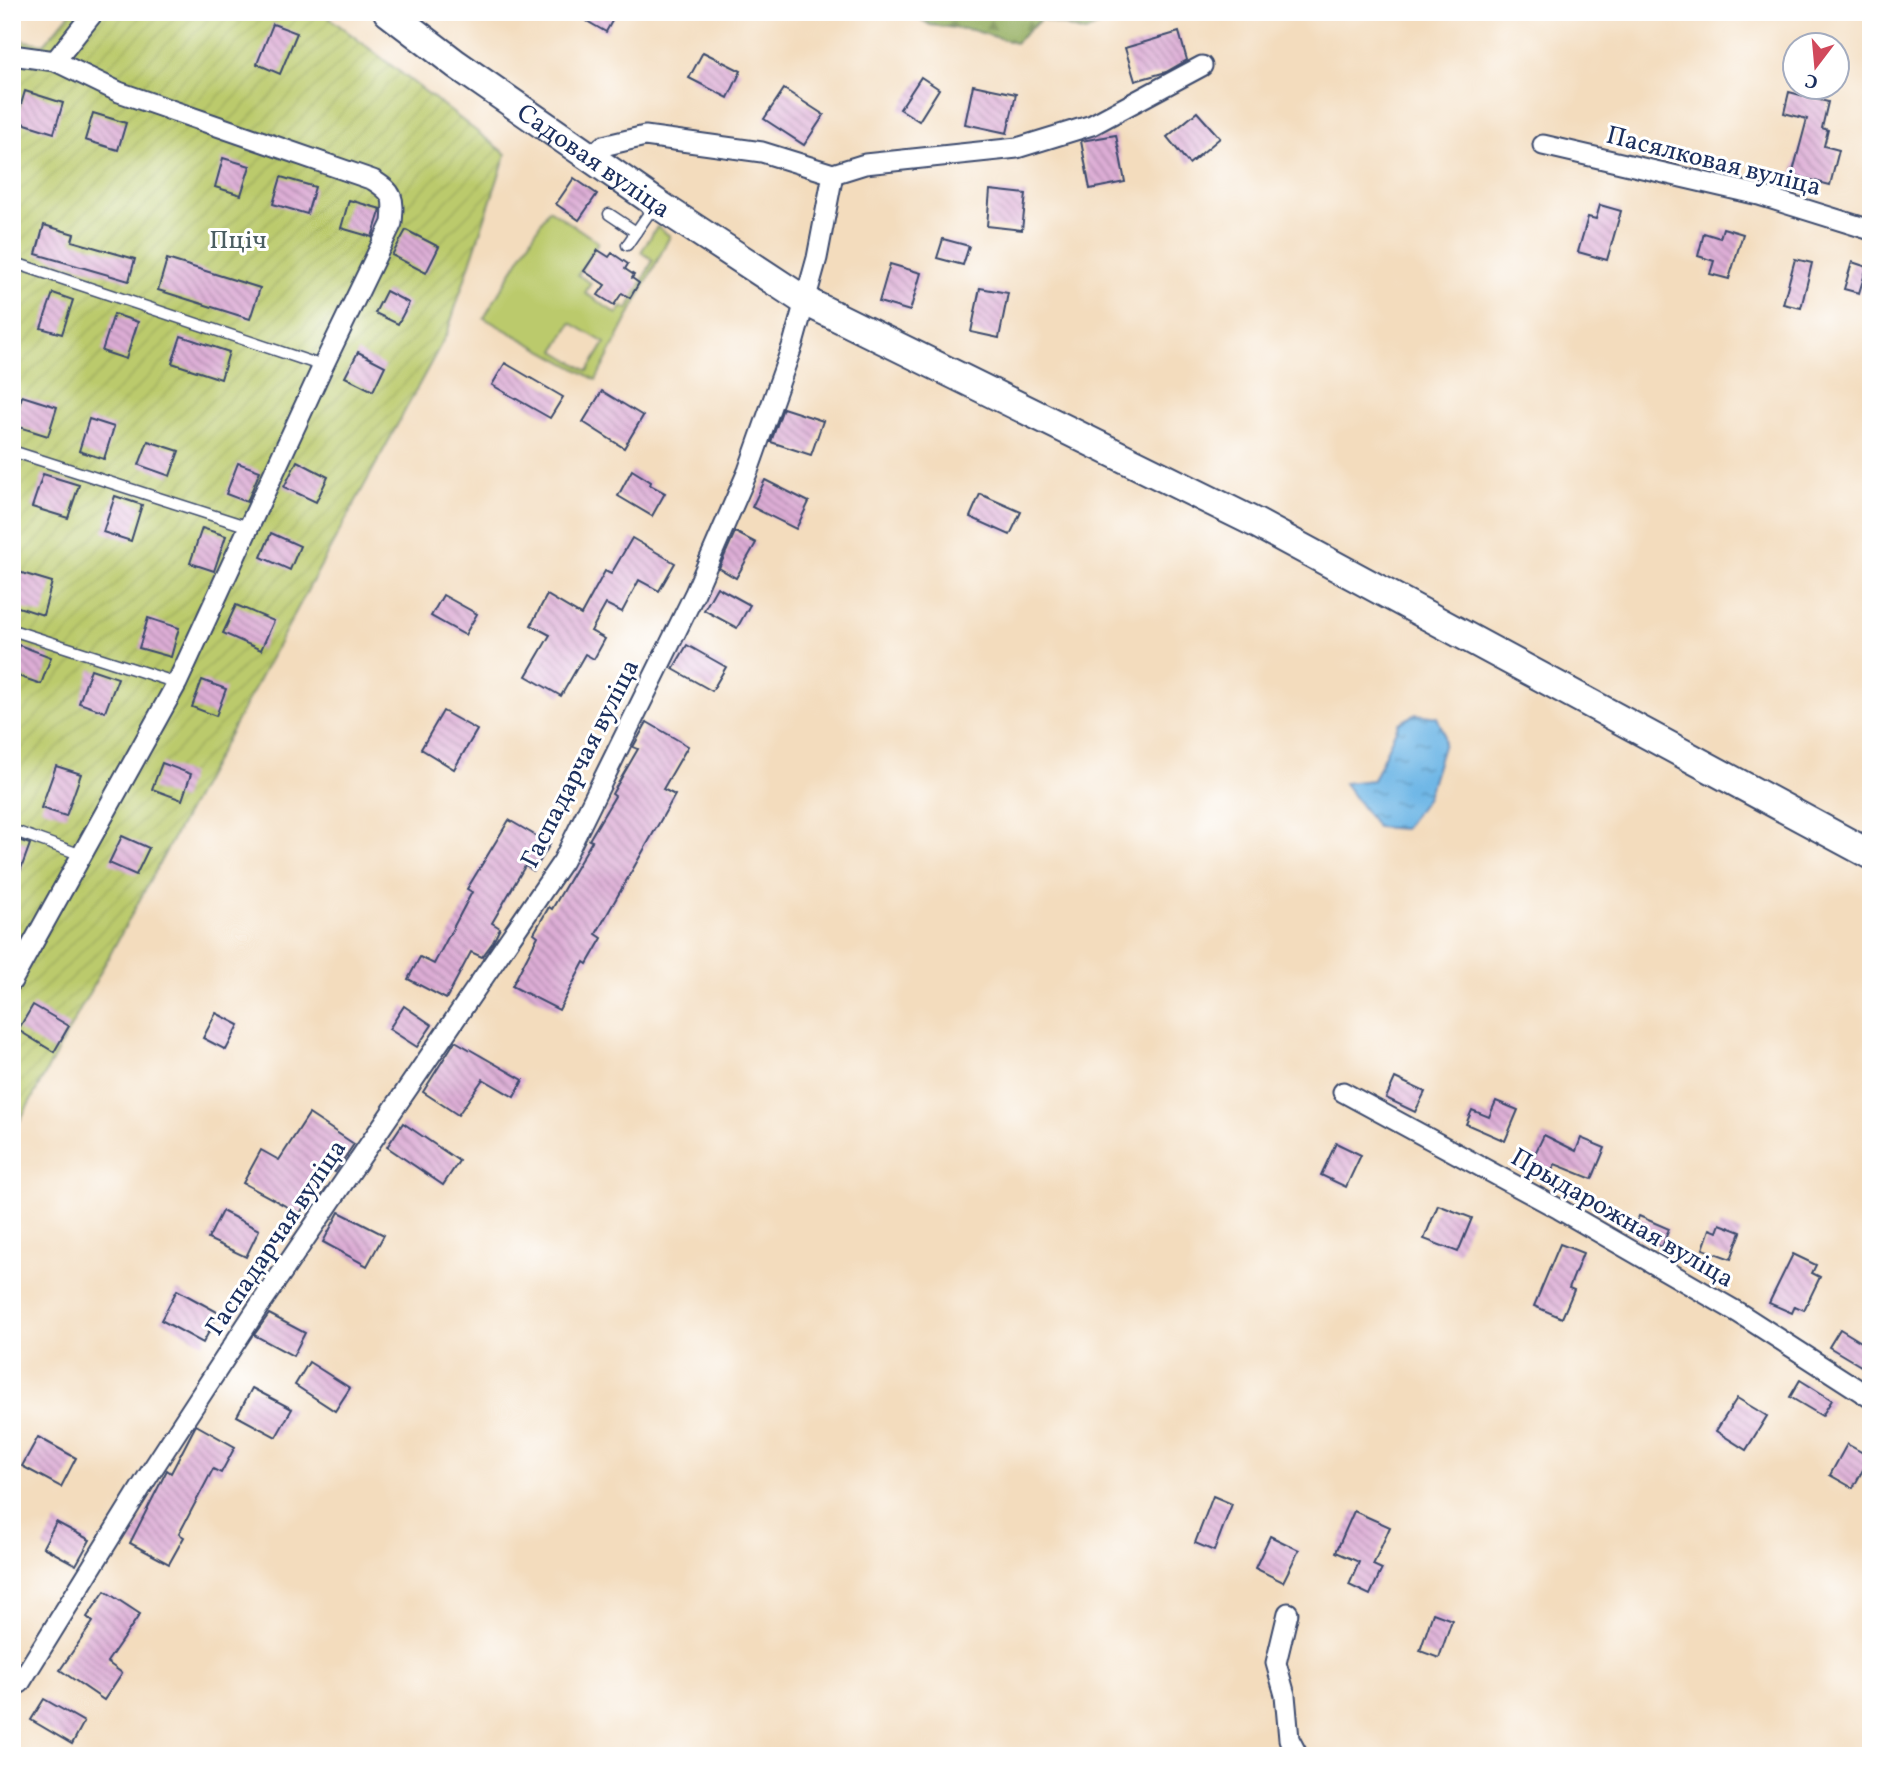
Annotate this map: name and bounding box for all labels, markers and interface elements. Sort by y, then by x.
north arrow [1782,32,1852,102]
text: С [1802,66,1821,95]
street label: Садовая вуліца [509,96,677,228]
street label: Пасялковая вуліца [1602,118,1825,206]
park label: Пціч [209,223,267,259]
street label: Гаспадарчая вуліца [513,653,649,874]
street label: Гаспадарчая вуліца [198,1133,356,1343]
street label: Прыдарожная вуліца [1504,1140,1740,1297]

